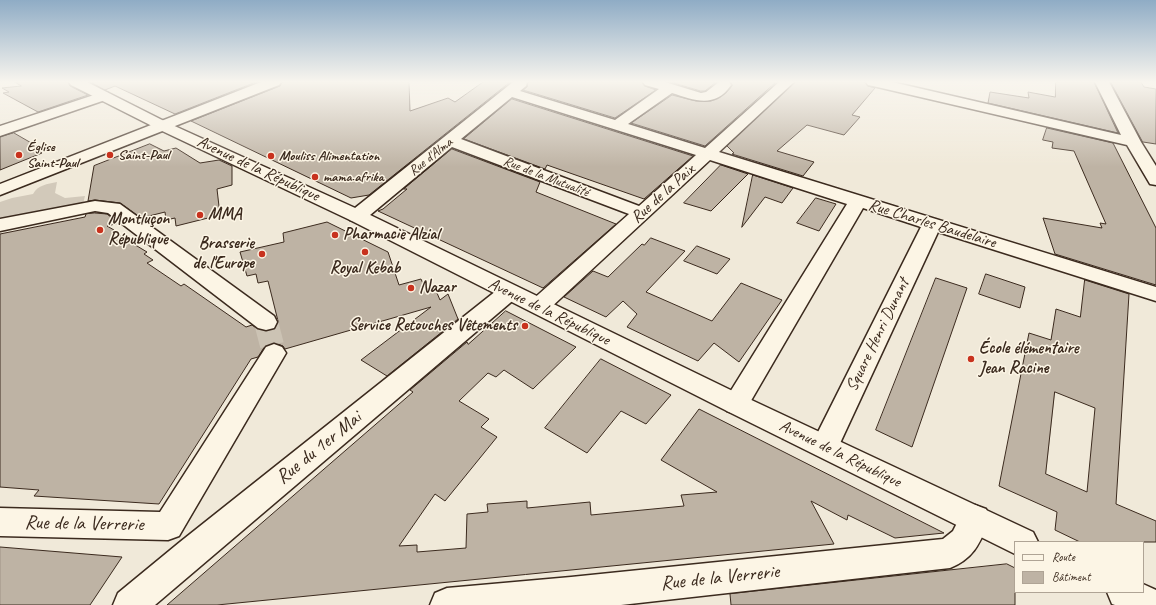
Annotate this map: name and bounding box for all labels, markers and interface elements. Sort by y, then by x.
street label: Avenue de la République [194,132,322,206]
street label: Rue d'Alma [406,134,456,180]
place label: Église Saint-Paul [27,139,78,172]
place label: Saint-Paul [118,147,169,163]
place label: Mouliss Alimentation [279,148,379,164]
marker: Église Saint-Paul [14,150,24,160]
marker: Saint-Paul [105,150,115,160]
marker: Mouliss Alimentation [266,151,276,161]
street label: Rue de la Mutualité [501,153,591,201]
street label: Rue de la Paix [627,160,699,228]
place label: mama.afrika [323,169,384,185]
marker: mama.afrika [310,172,320,182]
street label: Rue Charles Baudelaire [866,195,998,253]
place label: MMA [208,205,241,225]
place label: Montluçon République [108,210,169,250]
marker: MMA [195,210,205,220]
marker: Montluçon République [95,225,105,235]
place label: Pharmacie Alzial [343,225,439,245]
marker: Pharmacie Alzial [330,230,340,240]
place label: Brasserie de l'Europe [193,234,254,274]
marker: Royal Kebab [360,247,370,257]
marker: Brasserie de l'Europe [257,249,267,259]
place label: Royal Kebab [330,259,400,279]
street label: Avenue de la République [485,274,613,350]
street label: Square Henri Dunant [842,275,914,395]
place label: Nazar [419,278,456,298]
marker: Nazar [406,283,416,293]
place label: Service Retouches Vêtements [349,316,517,336]
marker: Service Retouches Vêtements [520,321,530,331]
place label: École élémentaire Jean Racine [979,339,1078,379]
marker: École élémentaire Jean Racine [966,354,976,364]
street label: Rue du 1er Mai [271,406,367,490]
street label: Avenue de la République [776,416,904,492]
street label: Rue de la Verrerie [24,511,144,537]
legend [1014,541,1144,593]
text: Route [1052,549,1075,565]
street label: Rue de la Verrerie [660,560,780,596]
text: Bâtiment [1052,569,1090,585]

